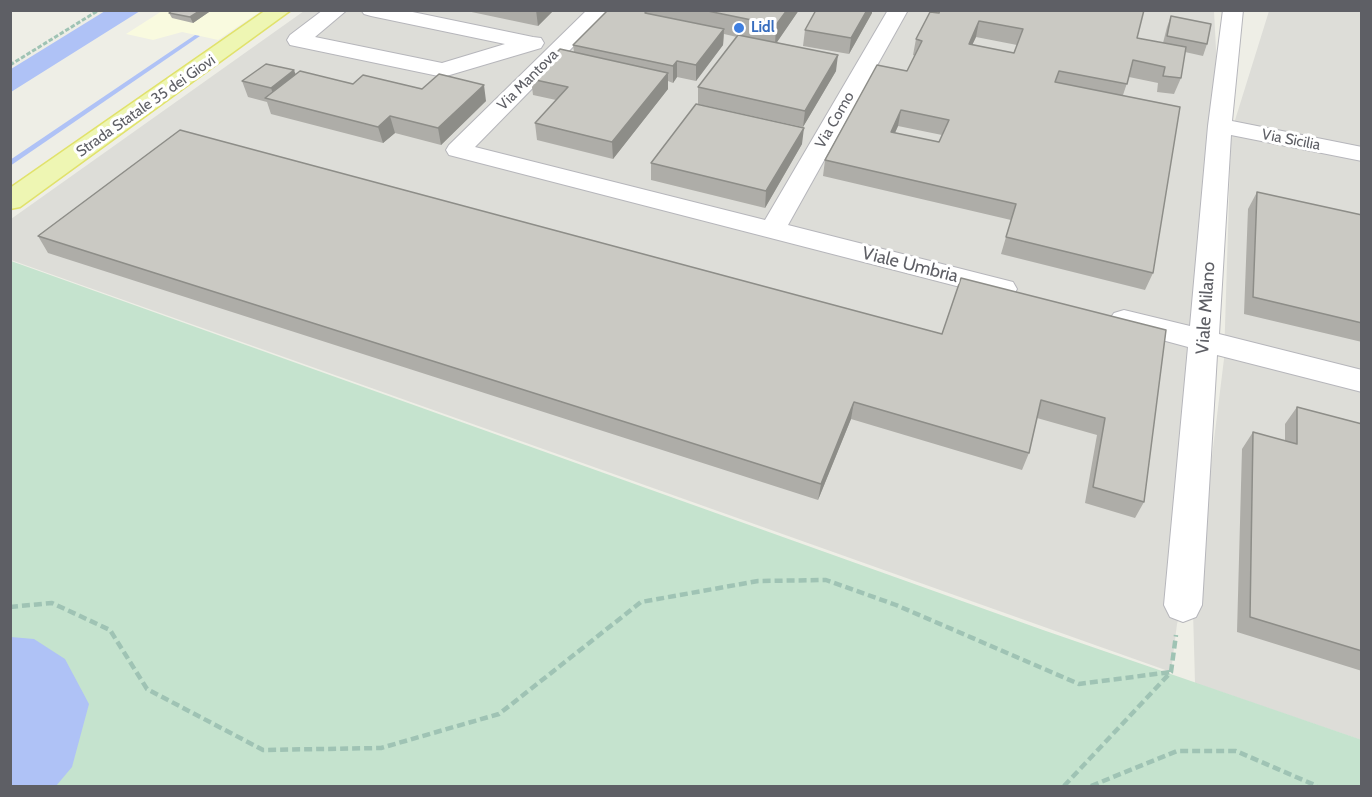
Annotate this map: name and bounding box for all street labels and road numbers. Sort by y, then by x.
street label: Via Mantova [494,46,562,114]
street label: Strada Statale 35 dei Giovi [73,51,219,161]
street label: Via Como [812,89,858,151]
street label: Via Sicilia [1260,126,1322,154]
street label: Viale Umbria [860,243,960,287]
street label: Viale Milano [1192,261,1220,355]

